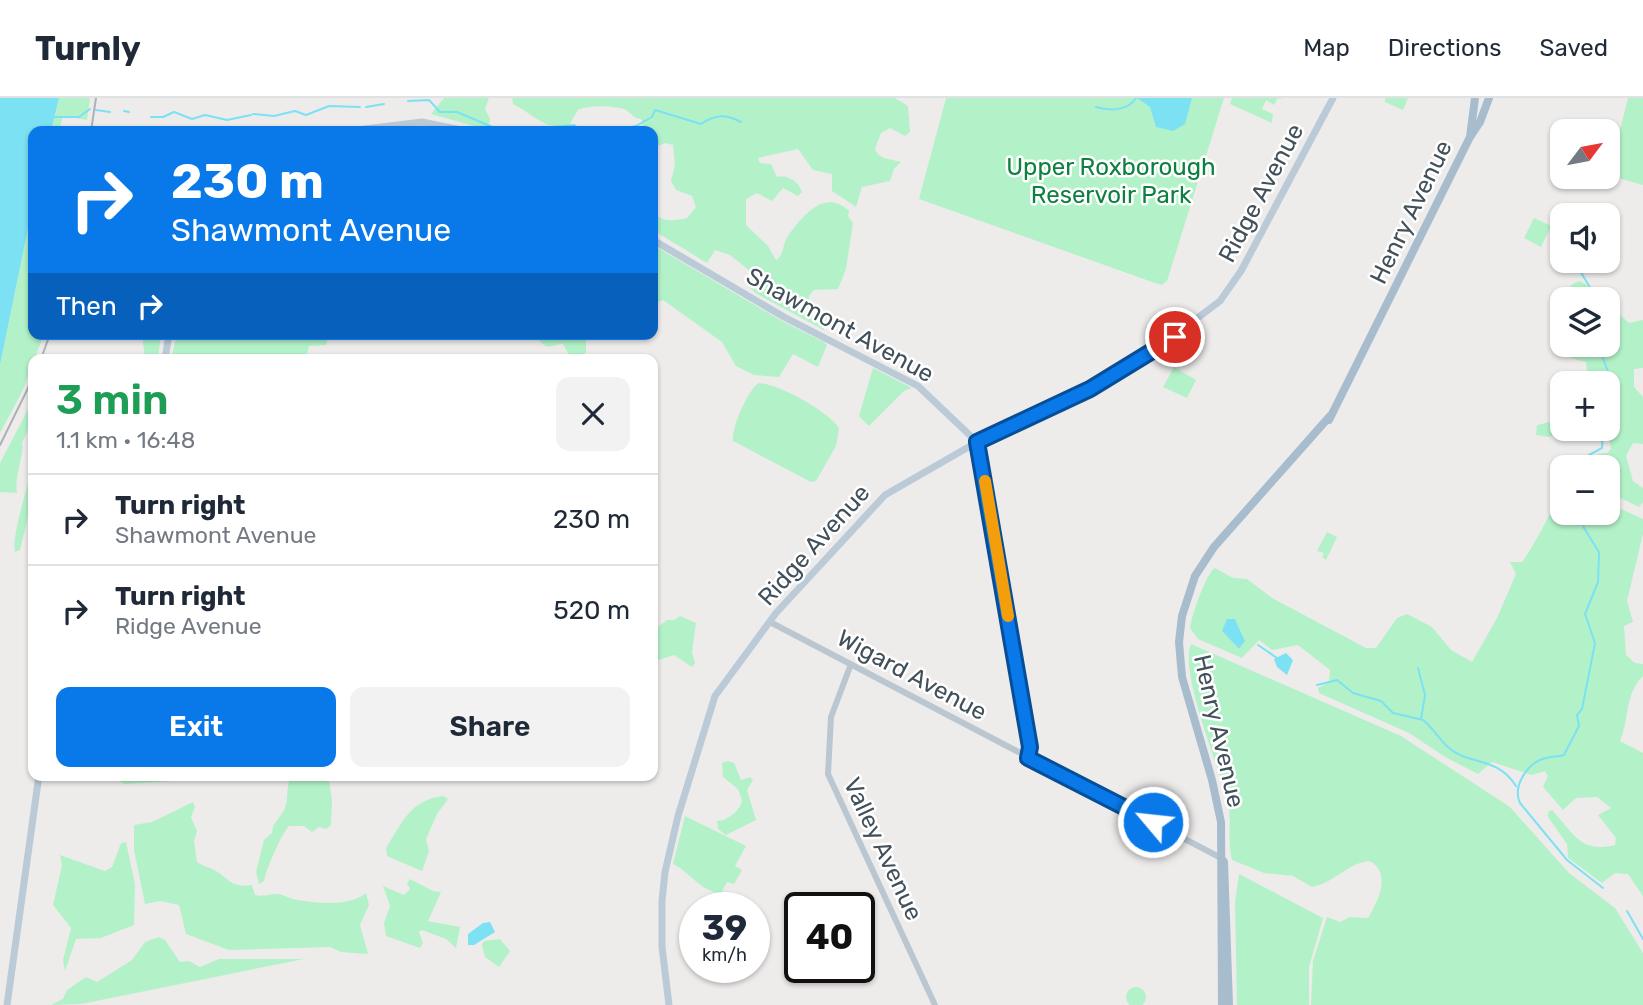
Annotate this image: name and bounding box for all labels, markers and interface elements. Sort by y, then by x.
text: Turnly [35,29,141,68]
text: Map [1303,34,1350,62]
text: Directions [1388,34,1501,62]
text: Saved [1539,34,1608,62]
street label: Ridge Avenue [1213,119,1309,267]
north arrow [1550,119,1620,189]
map controls [1550,119,1620,525]
street label: Henry Avenue [1364,136,1458,288]
text: 230 m [171,152,324,210]
park label: Upper Roxborough Reservoir Park [1006,153,1216,209]
icon: right [56,154,147,245]
button: sound [1550,203,1620,273]
text: Shawmont Avenue [171,211,451,249]
street label: Shawmont Avenue [741,262,939,388]
icon: right [131,287,169,325]
button: layers [1550,287,1620,357]
text: Then [56,291,117,322]
pin [1145,307,1205,367]
icon: arrive [1156,318,1194,356]
button: + [1550,371,1620,441]
text: 3 min [56,375,169,425]
button: close [556,377,630,451]
text: 1.1 km · 16:48 [56,426,195,454]
button: − [1550,455,1620,525]
street label: Ridge Avenue [752,479,876,611]
text: Turn right [115,490,245,521]
icon: right [56,501,94,539]
text: 230 m [553,504,630,535]
text: Shawmont Avenue [115,521,316,549]
text: Turn right [115,581,245,612]
icon: right [56,592,94,630]
text: 520 m [553,595,630,626]
text: Ridge Avenue [115,612,262,640]
street label: Wigard Avenue [833,624,991,726]
street label: Henry Avenue [1188,652,1250,810]
button: Exit [56,687,336,767]
button: Share [350,687,630,767]
street label: Valley Avenue [838,773,928,925]
position arrow [1116,785,1190,859]
speed limit sign: 40 [784,892,875,983]
text: 39 [702,907,747,949]
text: km/h [702,944,747,966]

